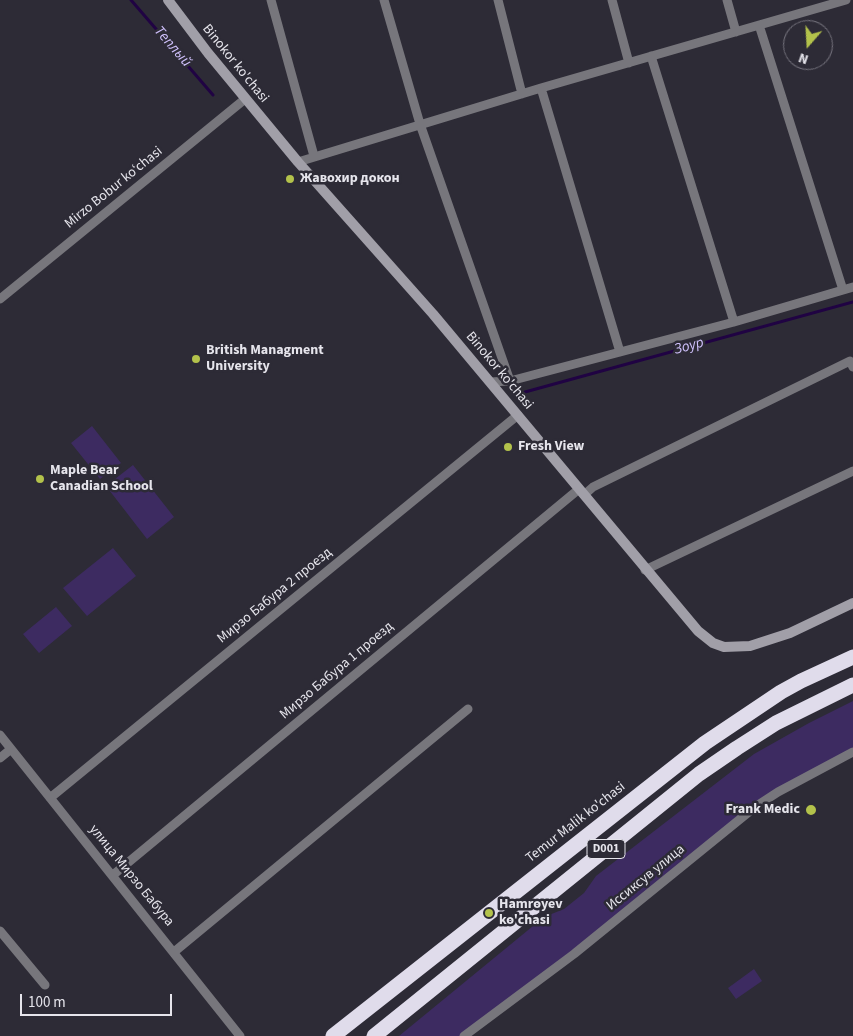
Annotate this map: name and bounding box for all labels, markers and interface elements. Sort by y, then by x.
north arrow [783,20,833,70]
street label: Binokor ko'chasi [198,21,272,107]
water label: Теплый [149,23,195,71]
text: N [796,47,811,69]
street label: Mirzo Bobur ko‘chasi [62,143,166,233]
place label: Жавохир докон [300,171,400,187]
marker: Жавохир докон [284,173,296,185]
street label: Binokor ko'chasi [462,329,536,413]
water label: Зоур [672,334,706,360]
place label: British Managment University [206,343,324,376]
marker: British Managment University [190,353,202,365]
place label: Fresh View [518,439,584,455]
marker: Fresh View [502,441,514,453]
place label: Maple Bear Canadian School [50,463,153,496]
marker: Maple Bear Canadian School [34,473,46,485]
street label: Мирзо Бабура 2 проезд [214,545,336,647]
street label: Мирзо Бабура 1 проезд [277,619,397,723]
street label: Temur Malik ko'chasi [523,779,629,867]
place label: Frank Medic [726,802,800,818]
marker: Frank Medic [804,803,818,817]
street label: улица Мирзо Бабура [85,822,177,930]
road number: D001 [587,840,625,859]
street label: Иссиксув улица [603,841,689,915]
place label: Hamroyev ko'chasi [499,897,563,930]
marker: Hamroyev ko'chasi [483,907,495,919]
scale bar [22,984,175,1016]
text: 100 m [28,992,66,1013]

